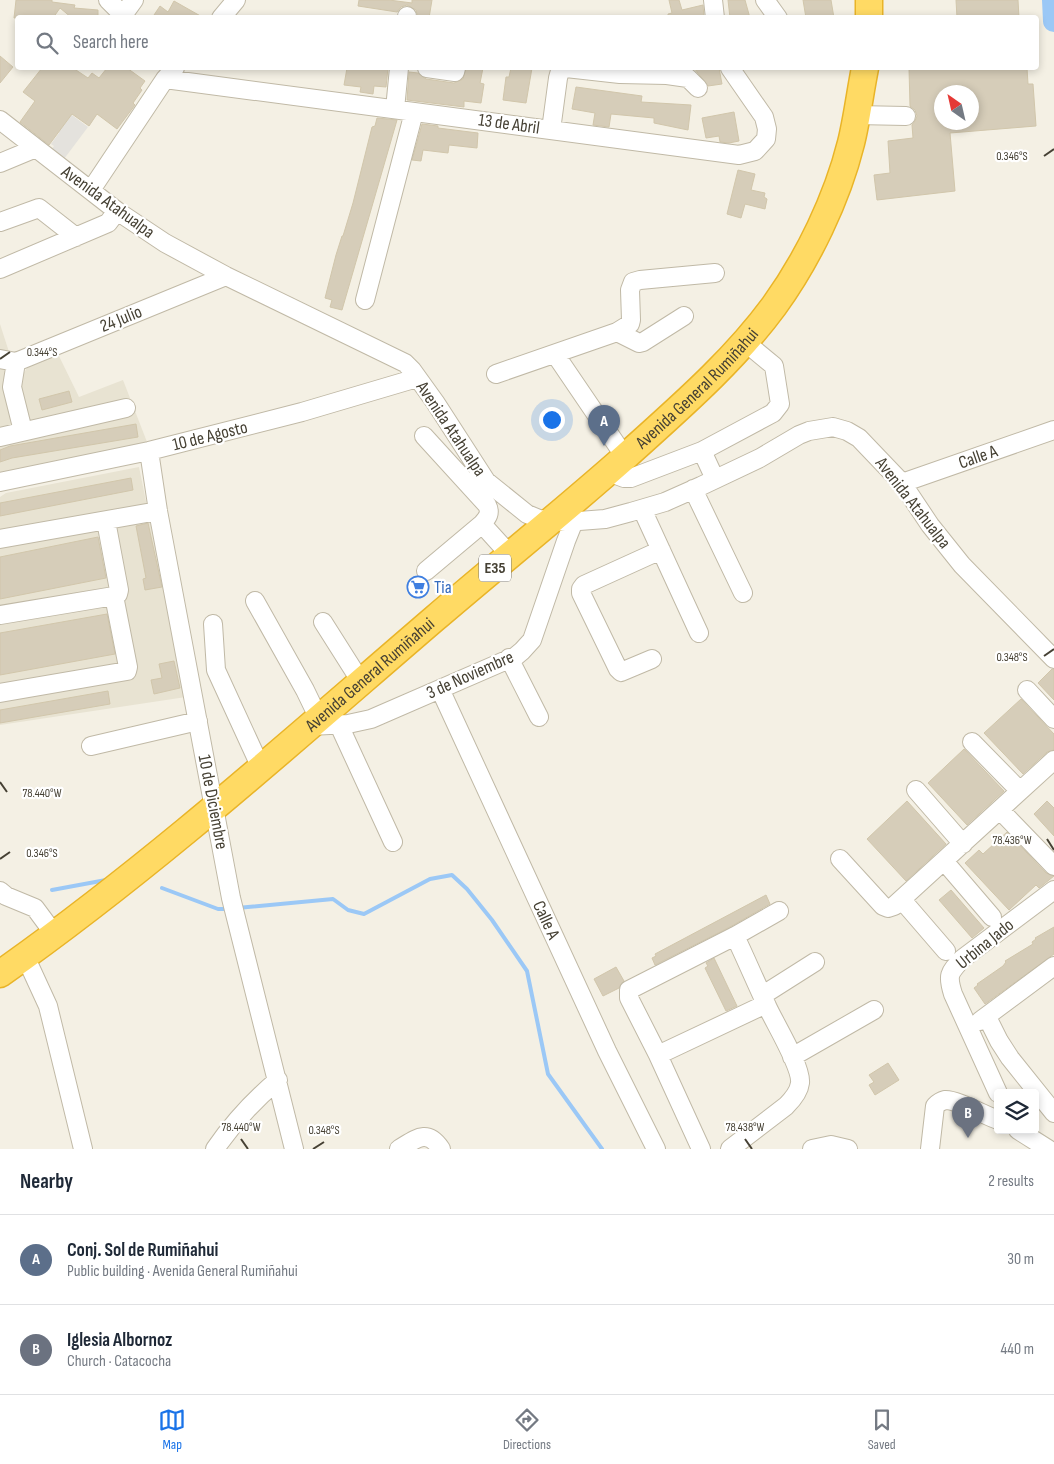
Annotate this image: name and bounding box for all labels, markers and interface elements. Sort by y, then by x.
search box [15,15,1039,70]
icon: search [33,29,61,57]
text: Search here [73,31,149,54]
north arrow [934,85,979,130]
street label: 13 de Abril [477,109,541,139]
text: 0.346°S [996,149,1028,164]
street label: Avenida Atahualpa [57,161,159,243]
street label: 24 Julio [97,301,145,337]
street label: Avenida General Rumiñahui [631,324,763,453]
text: 0.344°S [27,345,57,360]
street label: Avenida Atahualpa [411,377,490,480]
pin: A [588,405,620,446]
your location [539,407,565,433]
street label: 10 de Agosto [170,417,250,455]
street label: Calle A [956,440,1001,473]
street label: Avenida Atahualpa [870,452,955,553]
road number: E35 [479,554,511,582]
supermarket icon: Tia [406,575,430,599]
place label: Tia [434,577,452,598]
street label: Avenida General Rumiñahui [300,613,438,737]
street label: 3 de Noviembre [423,646,517,704]
text: 0.348°S [996,650,1028,665]
street label: 10 de Diciembre [194,753,232,851]
text: 78.440°W [22,786,62,801]
text: 78.436°W [993,833,1032,848]
text: 0.346°S [26,846,58,861]
street label: Calle A [528,898,564,943]
street label: Urbina Jado [952,914,1018,974]
map controls [994,1089,1039,1134]
button: layers [994,1089,1039,1134]
pin: B [952,1097,984,1138]
text: 78.440°W [221,1120,261,1135]
text: 78.438°W [726,1120,765,1135]
text: 0.348°S [308,1123,340,1138]
text: Nearby [20,1169,73,1194]
text: 2 results [988,1172,1034,1191]
text: Conj. Sol de Rumiñahui [67,1239,218,1262]
text: A [32,1250,40,1269]
text: 30 m [1007,1250,1034,1269]
text: Public building · Avenida General Rumiñahui [67,1262,298,1281]
text: Iglesia Albornoz [67,1329,172,1352]
text: B [32,1340,40,1359]
text: 440 m [1001,1340,1034,1359]
text: Church · Catacocha [67,1352,171,1371]
tab: Map [158,1406,186,1453]
tab: Directions [503,1406,551,1453]
tab: Saved [868,1406,896,1453]

